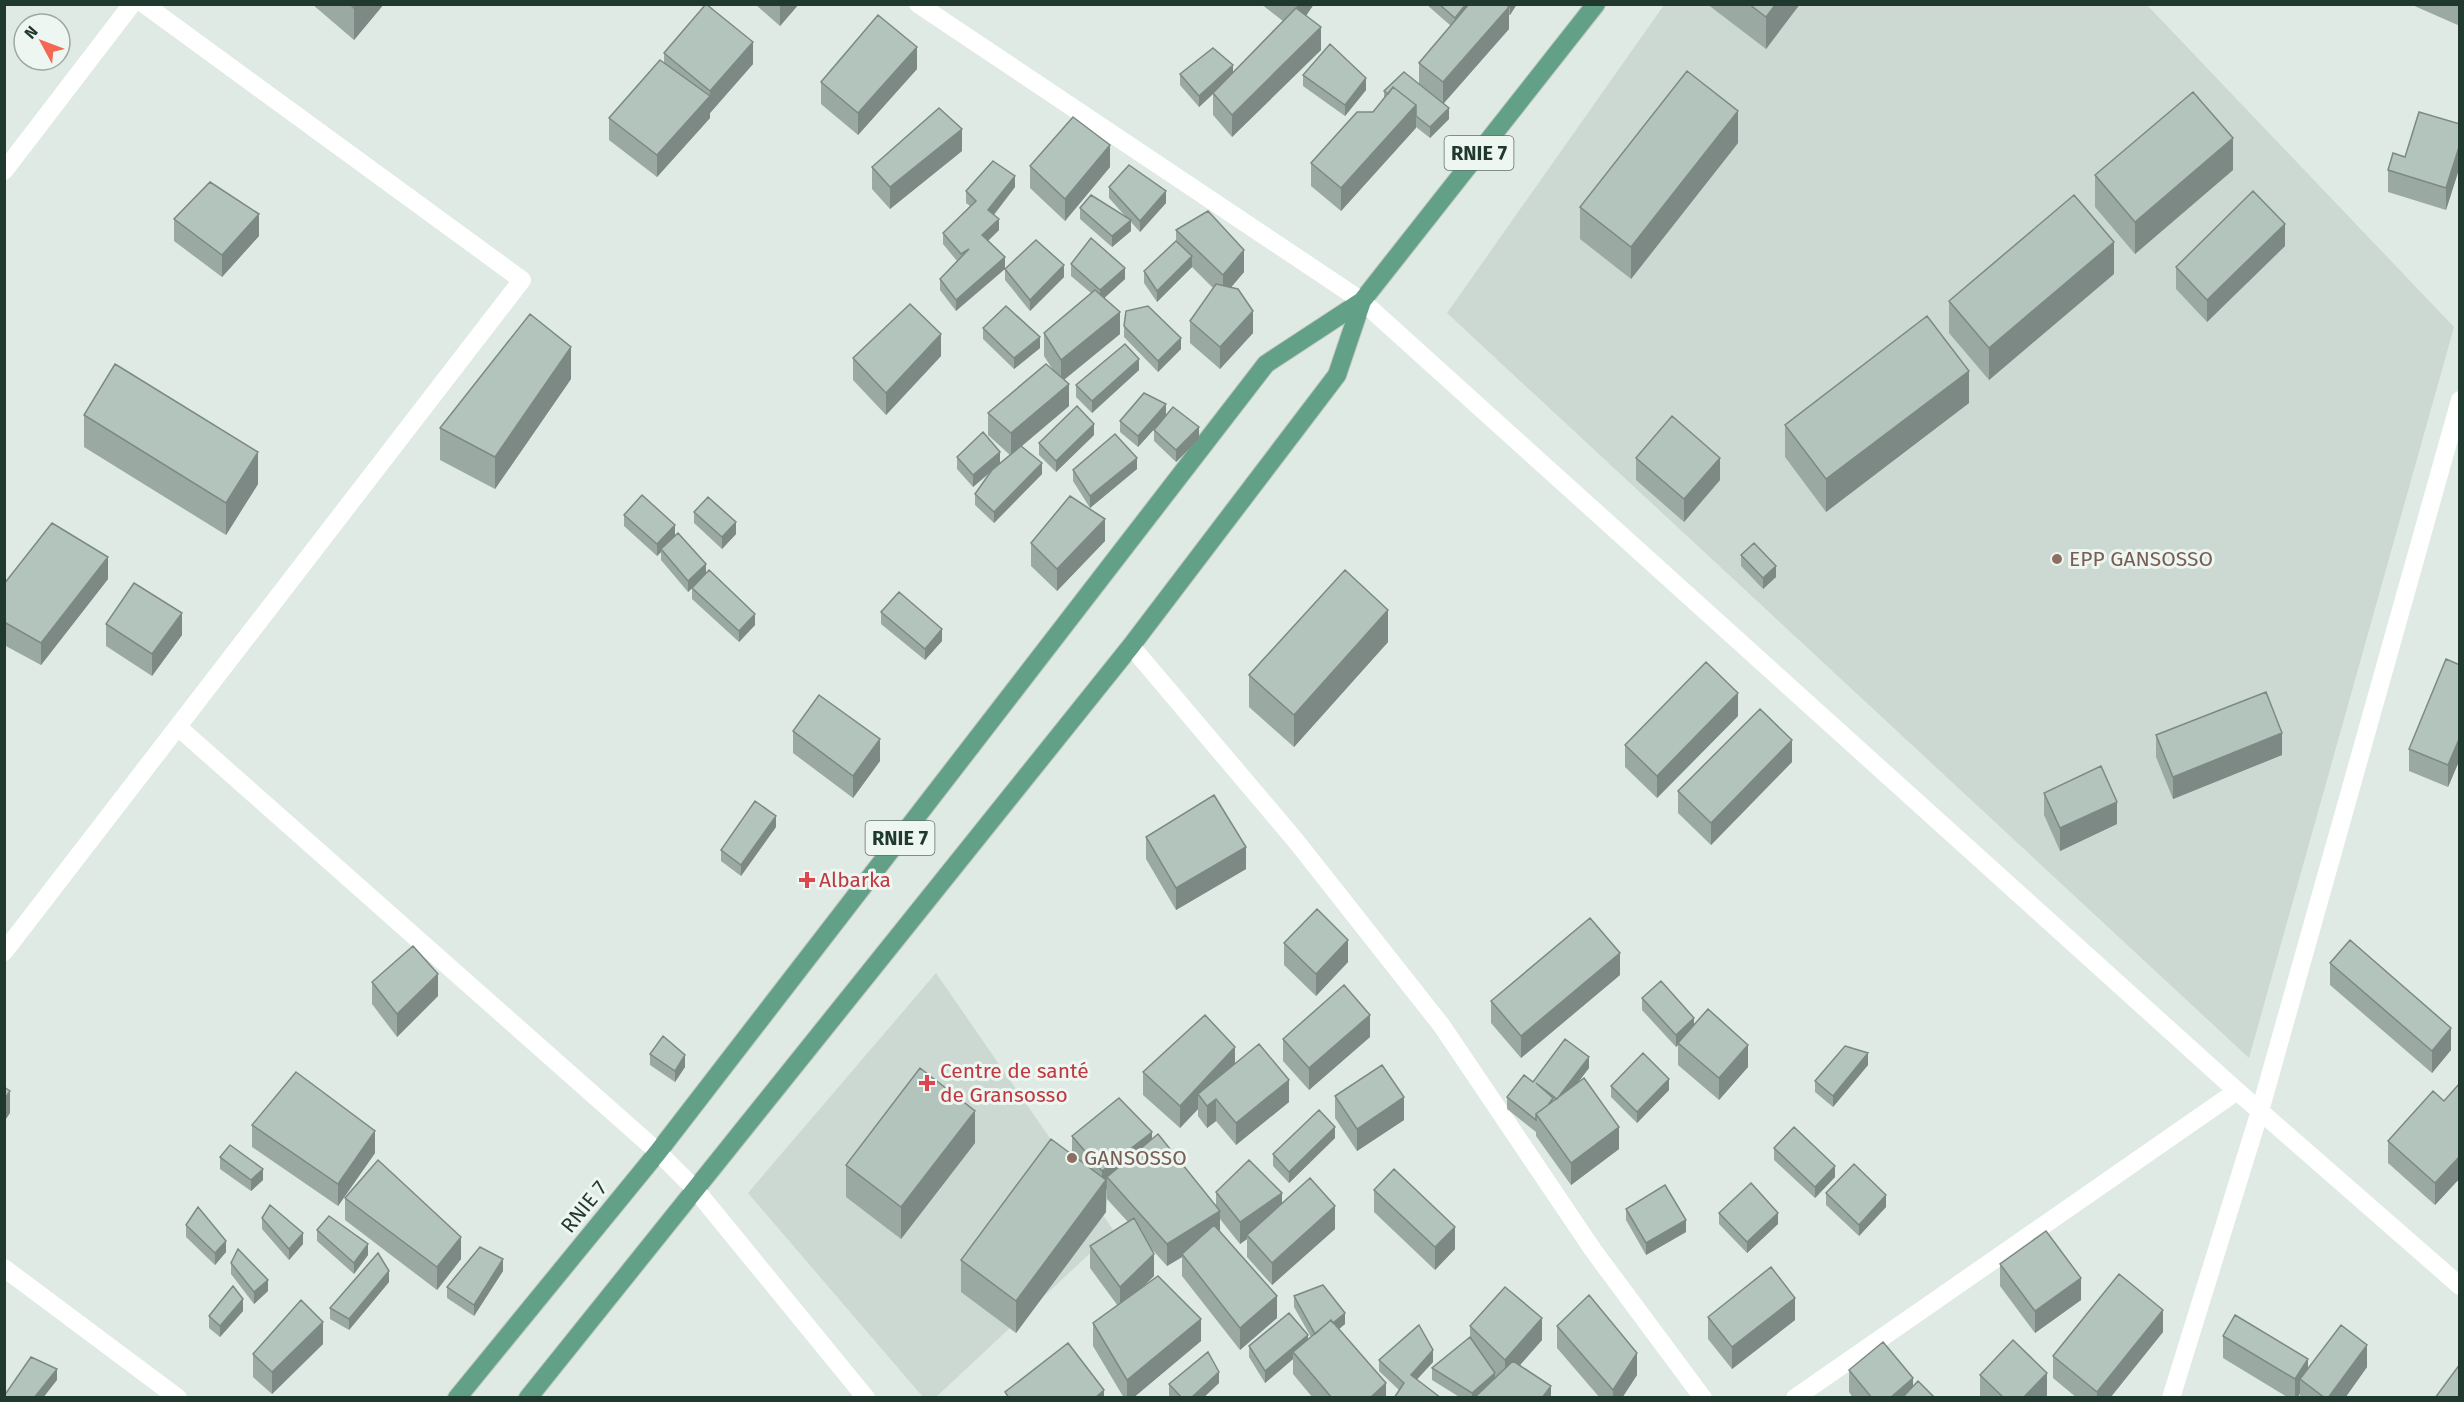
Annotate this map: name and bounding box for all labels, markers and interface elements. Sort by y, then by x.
north arrow [12,12,72,72]
text: N [20,22,42,43]
road number: RNIE 7 [1444,136,1514,170]
place label: EPP GANSOSSO [2069,546,2213,572]
marker: EPP GANSOSSO [2050,552,2064,566]
road number: RNIE 7 [866,821,934,855]
place label: Albarka [819,867,891,893]
marker: Albarka [800,873,814,887]
place label: Centre de santé de Gransosso [940,1058,1089,1108]
marker: Centre de santé de Gransosso [918,1074,936,1092]
place label: GANSOSSO [1084,1145,1187,1171]
marker: GANSOSSO [1065,1151,1079,1165]
street label: RNIE 7 [555,1176,613,1238]

